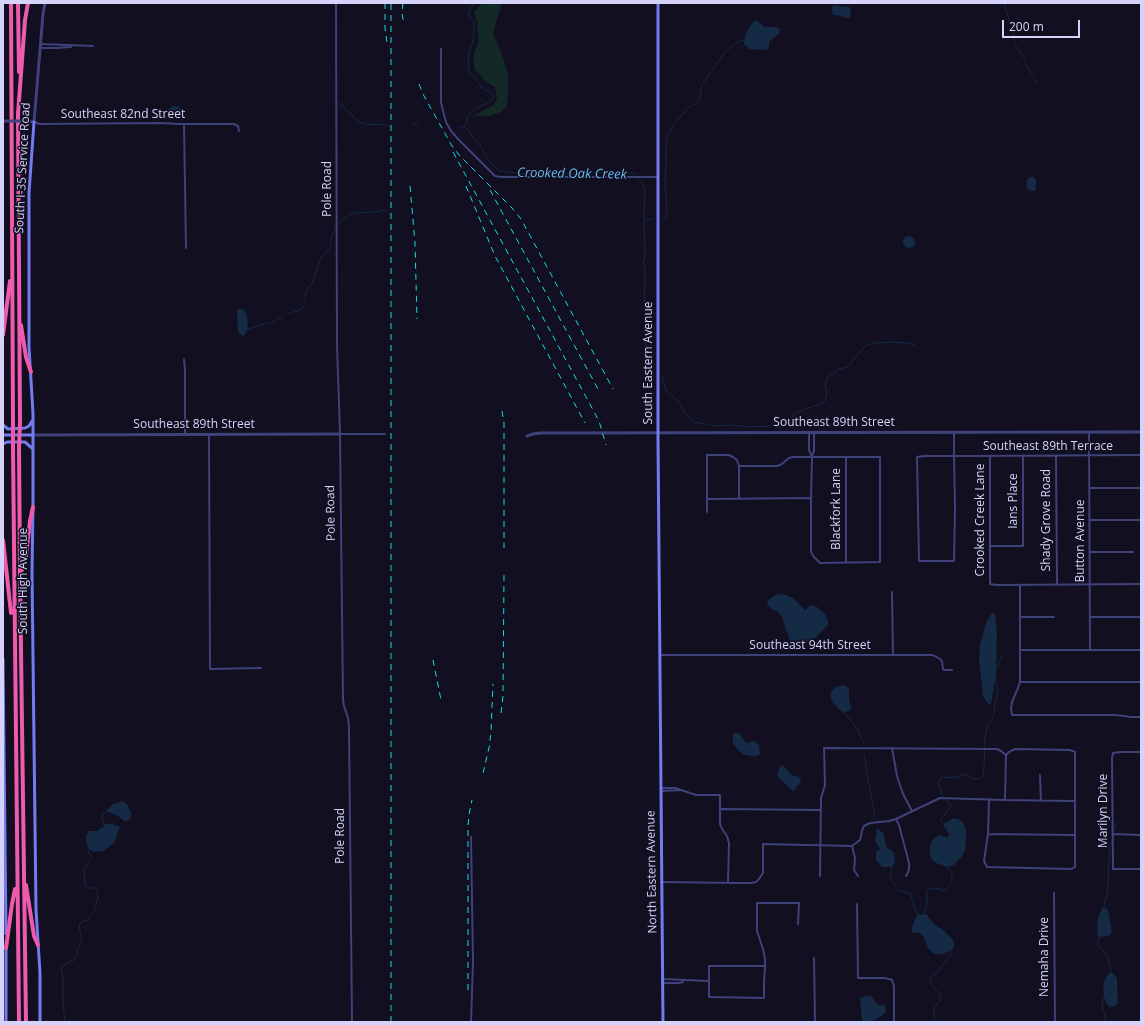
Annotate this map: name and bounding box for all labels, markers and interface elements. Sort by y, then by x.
scale bar [1004,12,1082,38]
text: 200 m [1009,18,1044,35]
street label: South I-35 Service Road [12,102,34,234]
street label: Southeast 82nd Street [61,108,185,122]
street label: Pole Road [321,161,335,217]
water label: Crooked Oak Creek [517,165,627,183]
street label: South Eastern Avenue [642,301,656,425]
street label: Southeast 89th Street [773,416,895,430]
street label: Southeast 89th Street [133,418,255,432]
street label: Southeast 89th Terrace [983,440,1113,454]
street label: Crooked Creek Lane [974,464,988,576]
street label: Blackfork Lane [830,468,844,550]
street label: Shady Grove Road [1040,469,1054,571]
street label: Ians Place [1007,473,1021,529]
street label: Pole Road [323,485,339,541]
street label: Button Avenue [1074,499,1088,583]
street label: South High Avenue [17,528,31,634]
street label: Southeast 94th Street [749,639,871,653]
street label: Marilyn Drive [1097,774,1111,848]
street label: Pole Road [334,808,348,864]
street label: North Eastern Avenue [644,810,660,934]
street label: Nemaha Drive [1038,917,1052,997]

